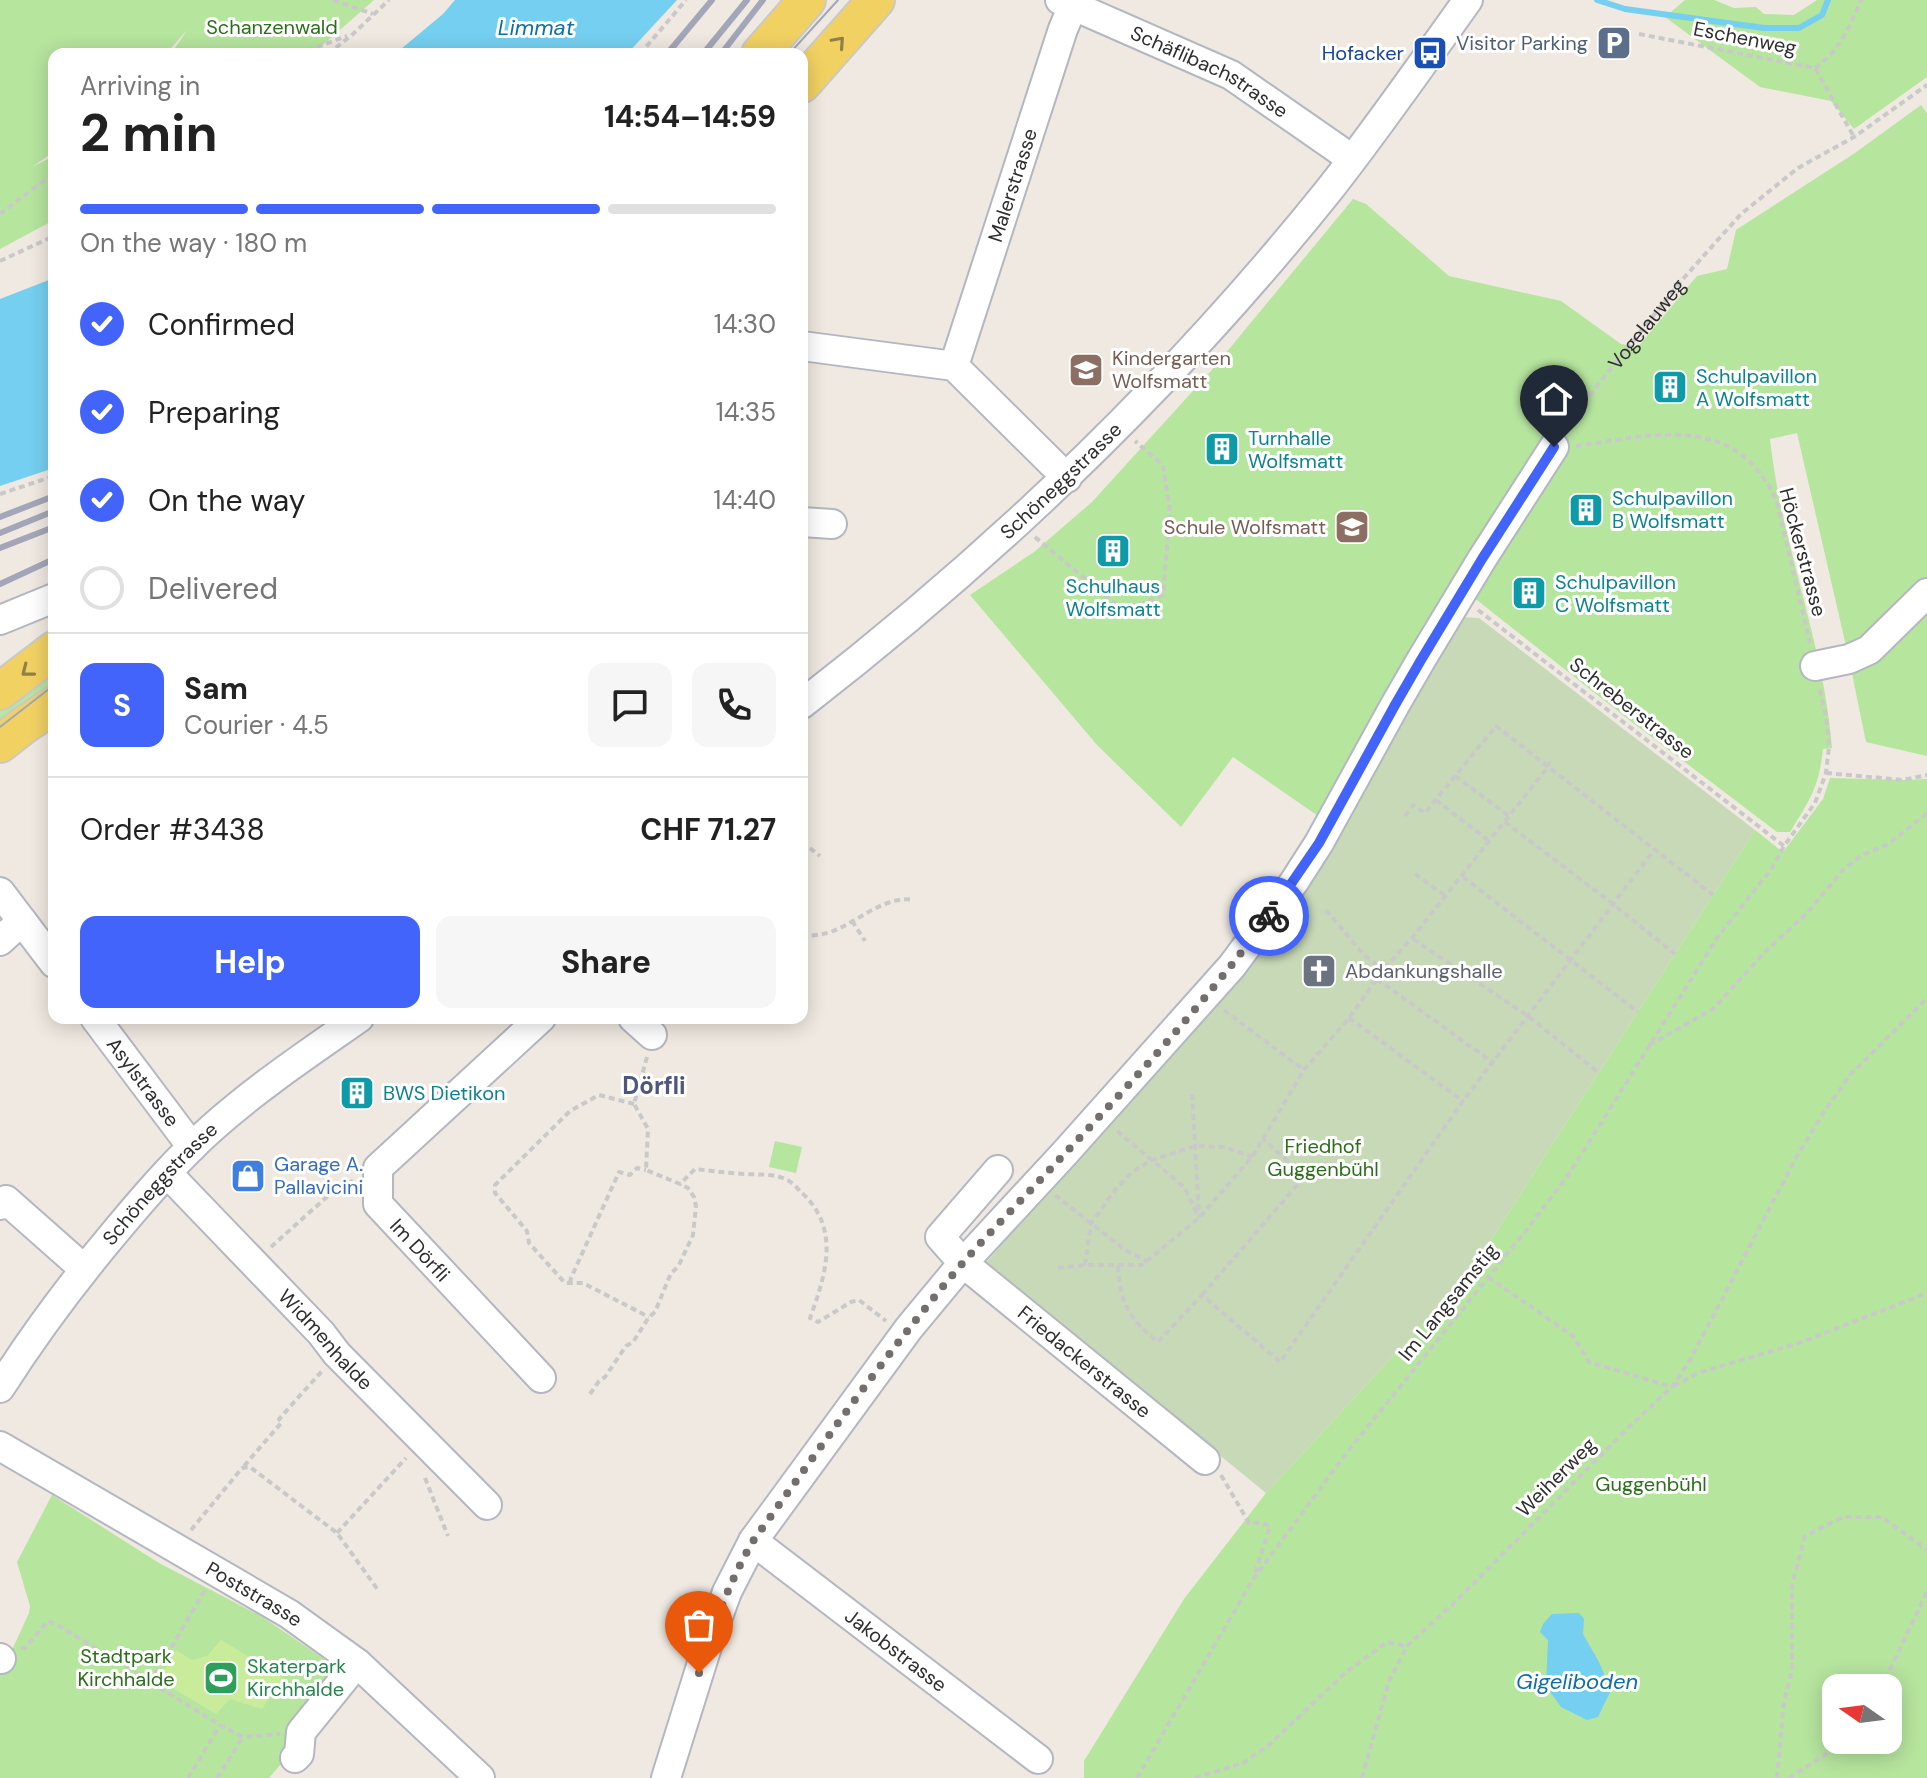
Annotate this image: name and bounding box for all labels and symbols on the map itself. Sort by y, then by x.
water label: Limmat [498,13,575,42]
park label: Schanzenwald [206,14,338,40]
street label: Eschenweg [1691,15,1799,61]
street label: Schäflibachstrasse [1127,20,1293,124]
parking icon: Visitor Parking [1595,24,1633,62]
place label: Visitor Parking [1456,30,1588,56]
bus stop icon: Hofacker [1411,34,1449,72]
one-way arrow [829,36,843,51]
place label: Hofacker [1322,40,1404,66]
street label: Malerstrasse [982,125,1043,245]
street label: Vogelauweg [1602,273,1691,375]
place label: Kindergarten Wolfsmatt [1112,345,1231,394]
school or university icon: Kindergarten Wolfsmatt [1067,351,1105,389]
place label: Schulpavillon A Wolfsmatt [1696,363,1817,412]
pin [1520,365,1588,447]
building icon: Schulpavillon A Wolfsmatt [1651,368,1689,406]
street label: Schöneggstrasse [994,416,1127,545]
place label: Turnhalle Wolfsmatt [1248,425,1343,474]
building icon: Turnhalle Wolfsmatt [1203,430,1241,468]
place label: Schulpavillon B Wolfsmatt [1612,485,1733,534]
street label: Höckerstrasse [1773,485,1833,619]
building icon: Schulpavillon B Wolfsmatt [1567,491,1605,529]
school or university icon: Schule Wolfsmatt [1333,508,1371,546]
place label: Schule Wolfsmatt [1164,514,1326,540]
building icon: Schulhaus Wolfsmatt [1094,532,1132,570]
place label: Schulpavillon C Wolfsmatt [1555,569,1676,618]
place label: Schulhaus Wolfsmatt [1065,573,1161,622]
building icon: Schulpavillon C Wolfsmatt [1510,574,1548,612]
street label: Schreberstrasse [1564,651,1700,765]
one-way arrow [21,661,36,675]
courier [1229,876,1309,956]
church icon: Abdankungshalle [1300,952,1338,990]
place label: Abdankungshalle [1345,958,1503,984]
street label: Asylstrasse [101,1032,185,1132]
district label: Dörfli [622,1070,686,1101]
building icon: BWS Dietikon [338,1074,376,1112]
place label: BWS Dietikon [383,1080,506,1106]
street label: Schöneggstrasse [97,1116,223,1251]
park label: Friedhof Guggenbühl [1267,1133,1379,1182]
place label: Garage A. Pallavicini [274,1151,363,1200]
shop icon: Garage A. Pallavicini [229,1157,267,1195]
street label: Im Dörfli [384,1213,456,1287]
street label: Im Langsamstig [1393,1238,1503,1366]
street label: Widmenhalde [273,1284,378,1396]
street label: Friedackerstrasse [1012,1300,1157,1424]
street label: Weiherweg [1511,1432,1601,1522]
park label: Guggenbühl [1595,1471,1707,1497]
street label: Poststrasse [201,1555,308,1632]
pin [665,1591,733,1673]
street label: Jakobstrasse [840,1603,952,1698]
park label: Stadtpark Kirchhalde [77,1643,175,1692]
place label: Skaterpark Kirchhalde [247,1653,346,1702]
sports icon: Skaterpark Kirchhalde [202,1659,240,1697]
water label: Gigeliboden [1516,1667,1638,1696]
north arrow [1822,1674,1902,1754]

